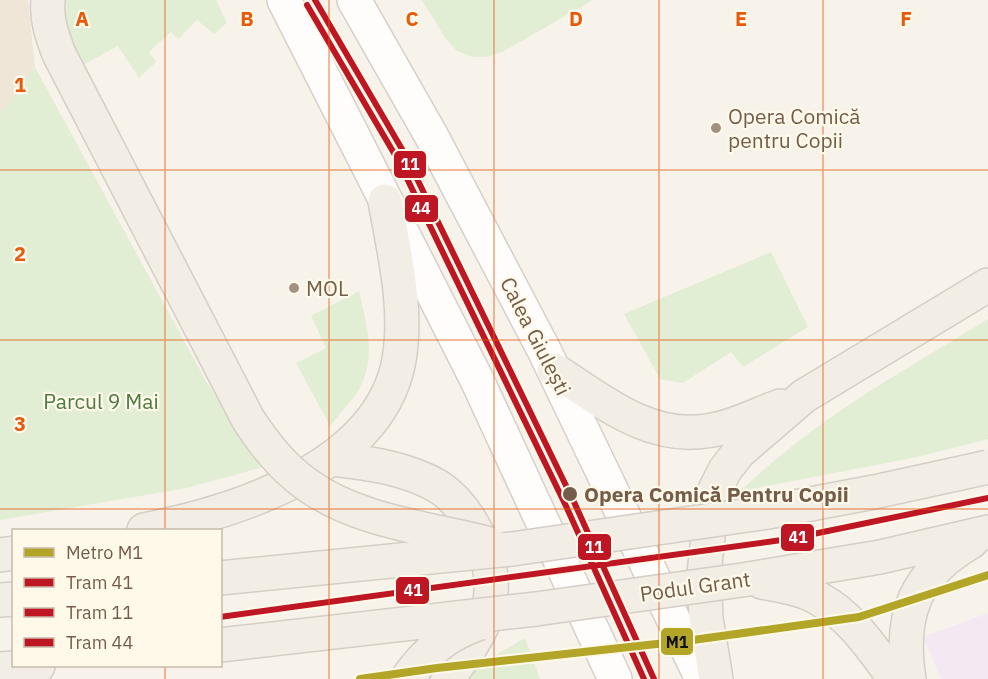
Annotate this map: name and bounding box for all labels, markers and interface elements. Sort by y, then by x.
text: A [75,5,89,32]
text: B [240,5,254,32]
text: C [405,5,419,32]
text: D [569,5,583,32]
text: E [735,5,747,32]
text: F [900,5,912,32]
text: 1 [14,71,26,98]
place label: Opera Comică pentru Copii [728,102,861,154]
marker: Opera Comică pentru Copii [709,121,723,135]
line badge: 11 [393,150,427,179]
text: 11 [400,154,420,174]
line badge: 44 [404,194,439,223]
text: 44 [411,198,431,218]
text: 2 [14,240,26,267]
street label: Calea Giulești [494,272,578,400]
place label: MOL [306,274,348,302]
marker: MOL [287,281,301,295]
park label: Parcul 9 Mai [43,387,159,415]
text: 3 [14,410,26,437]
place label: Opera Comică Pentru Copii [584,480,849,508]
marker: Opera Comică Pentru Copii [561,485,579,503]
line badge: 41 [780,523,815,552]
text: 41 [788,527,808,547]
legend [12,529,222,667]
line badge: 11 [577,533,612,561]
text: 11 [584,537,604,557]
text: Metro M1 [66,541,143,564]
street label: Podul Grant [638,564,752,608]
text: Tram 41 [66,571,133,594]
line badge: 41 [395,576,430,605]
text: 41 [403,580,423,600]
text: Tram 11 [66,601,133,624]
line badge: M1 [660,627,694,656]
text: Tram 44 [66,631,133,654]
text: M1 [666,632,689,652]

